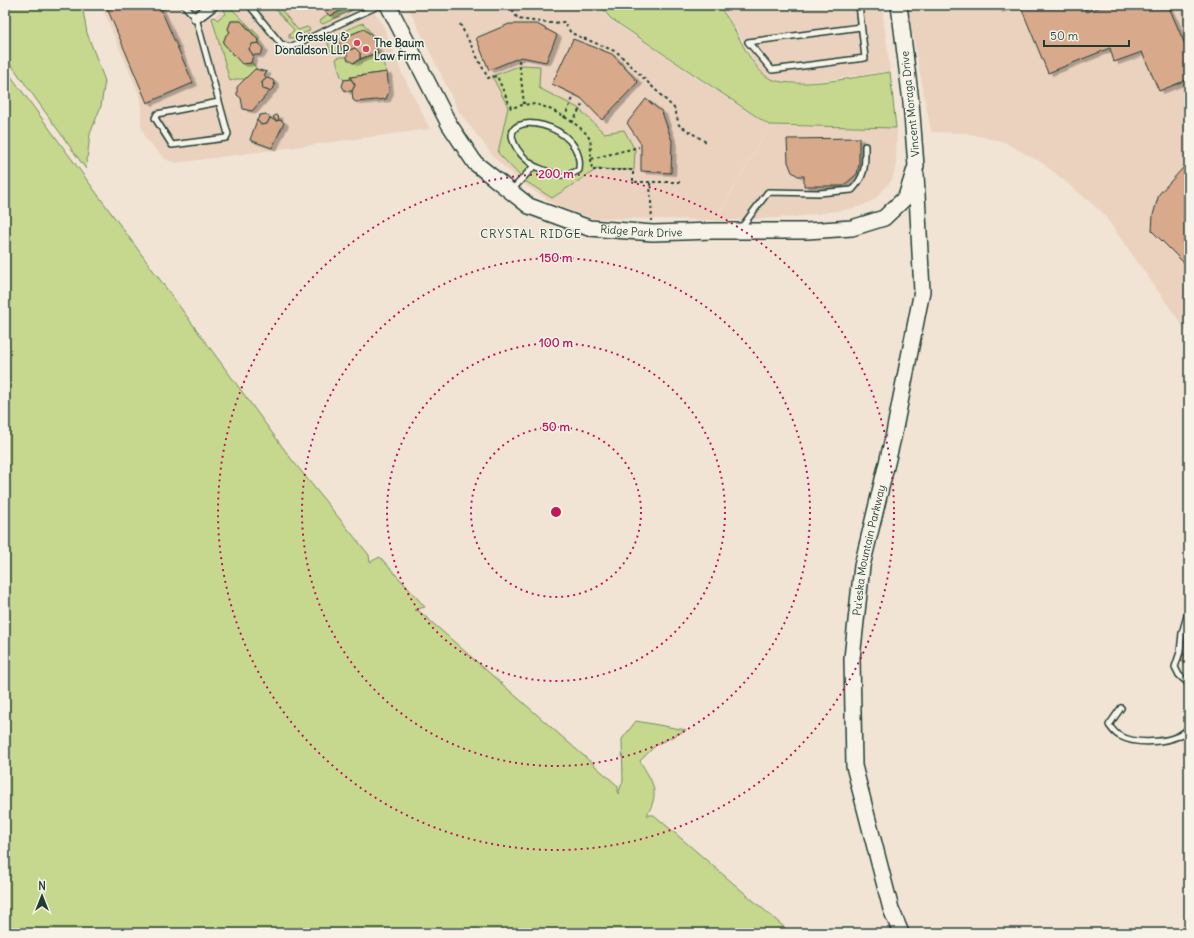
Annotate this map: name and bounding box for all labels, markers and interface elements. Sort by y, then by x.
scale bar [1044,22,1129,48]
text: 50 m [1050,28,1079,43]
place label: Gressley & Donaldson LLP [275,30,350,57]
place label: The Baum Law Firm [374,36,425,63]
marker: Gressley & Donaldson LLP [352,38,362,48]
marker: The Baum Law Firm [361,44,371,54]
street label: Vincent Moraga Drive [897,50,923,158]
text: 200 m [538,166,574,181]
street label: Ridge Park Drive [600,222,683,240]
district label: CRYSTAL RIDGE [480,226,582,241]
text: 150 m [540,250,573,265]
text: 100 m [539,335,573,350]
text: 50 m [542,419,571,434]
street label: Pu'eska Mountain Parkway [850,483,888,616]
centre of rings [549,505,563,519]
north arrow [22,876,62,916]
text: N [38,879,46,893]

